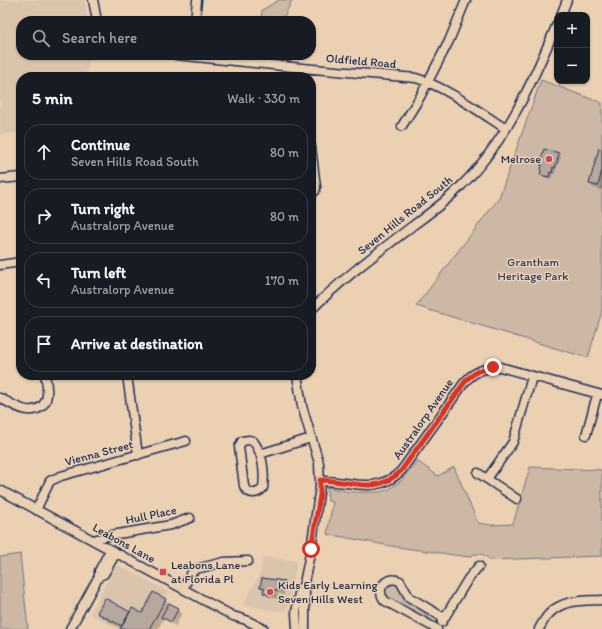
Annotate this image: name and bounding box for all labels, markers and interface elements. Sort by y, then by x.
map controls [554,12,590,84]
button: + [554,12,590,48]
search box [16,16,316,60]
icon: search [30,27,52,49]
text: Search here [62,29,137,47]
button: − [554,48,590,84]
street label: Oldfield Road [325,51,397,71]
text: 5 min [32,88,72,108]
text: Walk · 330 m [227,91,300,106]
text: Continue [71,136,130,154]
icon: ahead [33,141,55,163]
text: 80 m [270,145,299,160]
place label: Melrose [501,152,541,166]
text: Seven Hills Road South [71,154,199,169]
marker: Melrose [544,154,554,164]
street label: Seven Hills Road South [355,172,455,258]
text: Turn right [71,200,135,218]
icon: right [33,205,55,227]
text: 80 m [270,209,299,224]
text: Australorp Avenue [71,218,174,233]
park label: Grantham Heritage Park [498,255,568,283]
text: Turn left [71,264,126,282]
icon: left [33,269,55,291]
text: 170 m [265,273,299,288]
text: Australorp Avenue [71,282,174,297]
icon: arrive [33,333,55,355]
text: Arrive at destination [71,335,203,353]
route end [484,358,502,376]
street label: Australorp Avenue [390,376,456,462]
street label: Vienna Street [63,437,135,469]
street label: Hull Place [124,503,178,527]
street label: Leabons Lane [90,520,158,566]
route start [302,540,320,558]
place label: Leabons Lane at Florida Pl [171,558,241,586]
marker: Leabons Lane at Florida Pl [158,567,168,577]
place label: Kids Early Learning Seven Hills West [278,578,379,606]
marker: Kids Early Learning Seven Hills West [265,587,275,597]

